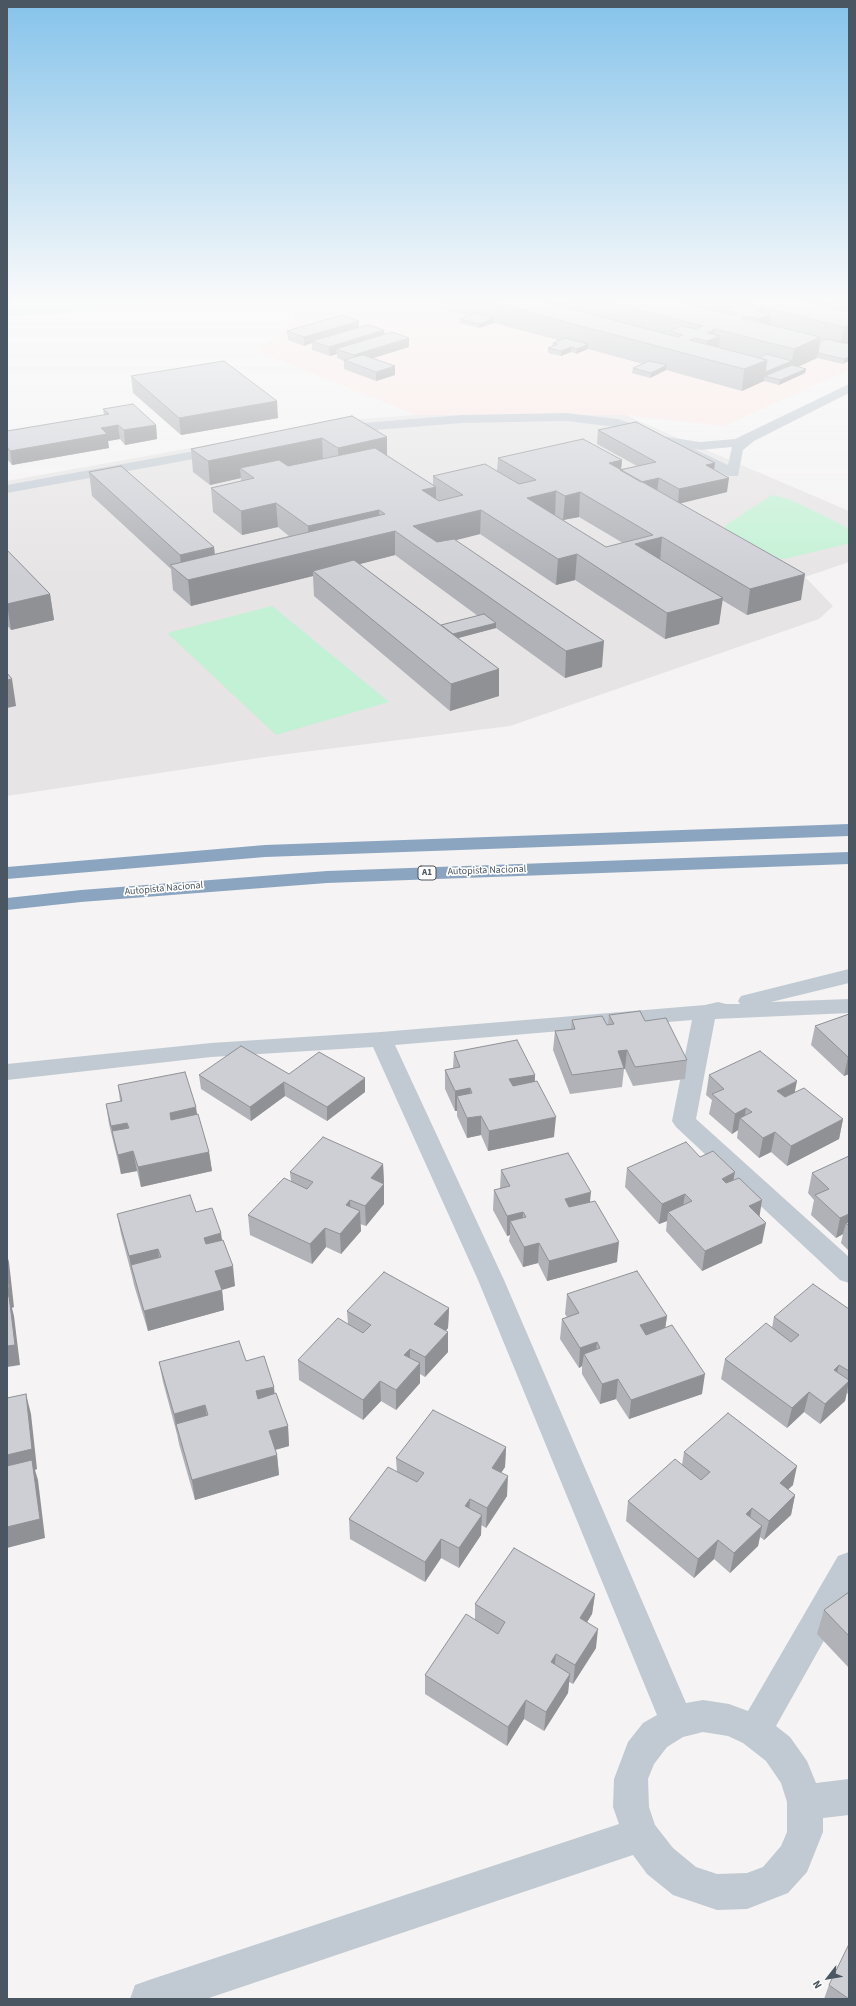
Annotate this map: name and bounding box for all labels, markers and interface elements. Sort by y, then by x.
street label: Autopista Nacional [447,864,527,878]
road number: A1 [418,866,436,880]
street label: Autopista Nacional [124,880,204,898]
north arrow [808,1958,848,1998]
text: N [809,1977,826,1991]

